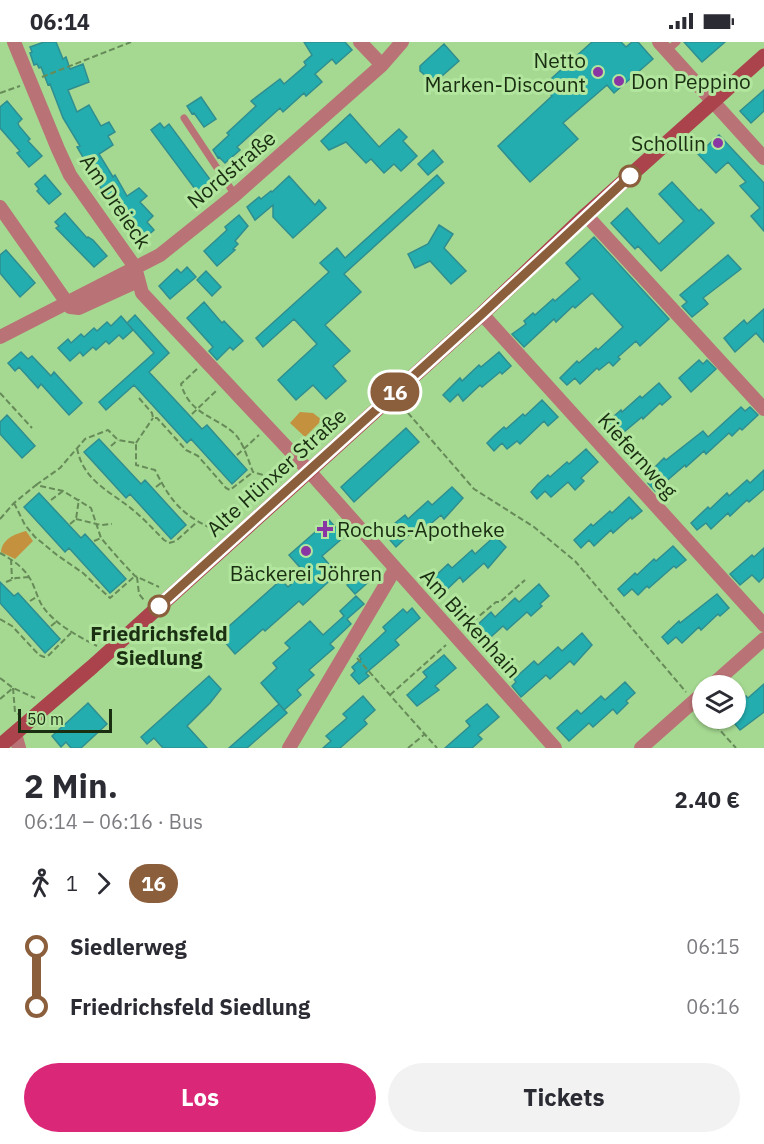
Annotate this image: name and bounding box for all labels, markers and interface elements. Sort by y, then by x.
text: 06:14 [30,7,90,36]
place label: Netto Marken-Discount [424,46,586,98]
marker: Netto Marken-Discount [591,65,605,79]
place label: Don Peppino [631,67,751,95]
marker: Don Peppino [612,74,626,88]
street label: Nordstraße [181,124,281,214]
place label: Schollin [631,129,706,157]
marker: Schollin [711,136,725,150]
street label: Am Dreieck [74,148,158,254]
unlabelled marker [619,165,641,187]
line badge: 16 [368,372,422,412]
text: 16 [382,378,408,406]
street label: Alte Hünxer Straße [200,402,352,542]
street label: Kiefernweg [592,406,684,504]
place label: Rochus-Apotheke [337,515,505,543]
marker: Rochus-Apotheke [318,522,332,536]
marker: Bäckerei Jöhren [299,544,313,558]
place label: Bäckerei Jöhren [230,559,382,587]
street label: Am Birkenhain [414,562,528,684]
marker: Friedrichsfeld Siedlung [148,595,170,617]
place label: Friedrichsfeld Siedlung [90,619,228,671]
map controls [692,675,746,729]
button: layers [692,675,746,729]
scale bar [18,706,112,734]
text: 50 m [27,709,64,729]
text: 2 Min. [24,764,118,807]
text: 2.40 € [675,785,740,814]
text: 06:14 – 06:16 · Bus [24,808,203,835]
icon: walk [24,867,57,900]
icon: forward [87,867,120,900]
text: 16 [141,869,166,897]
text: 1 [66,870,78,897]
text: Siedlerweg [70,932,187,961]
text: 06:15 [686,933,740,960]
text: Friedrichsfeld Siedlung [70,992,310,1021]
text: 06:16 [686,993,740,1020]
button: Los [24,1063,376,1132]
button: Tickets [388,1063,740,1132]

